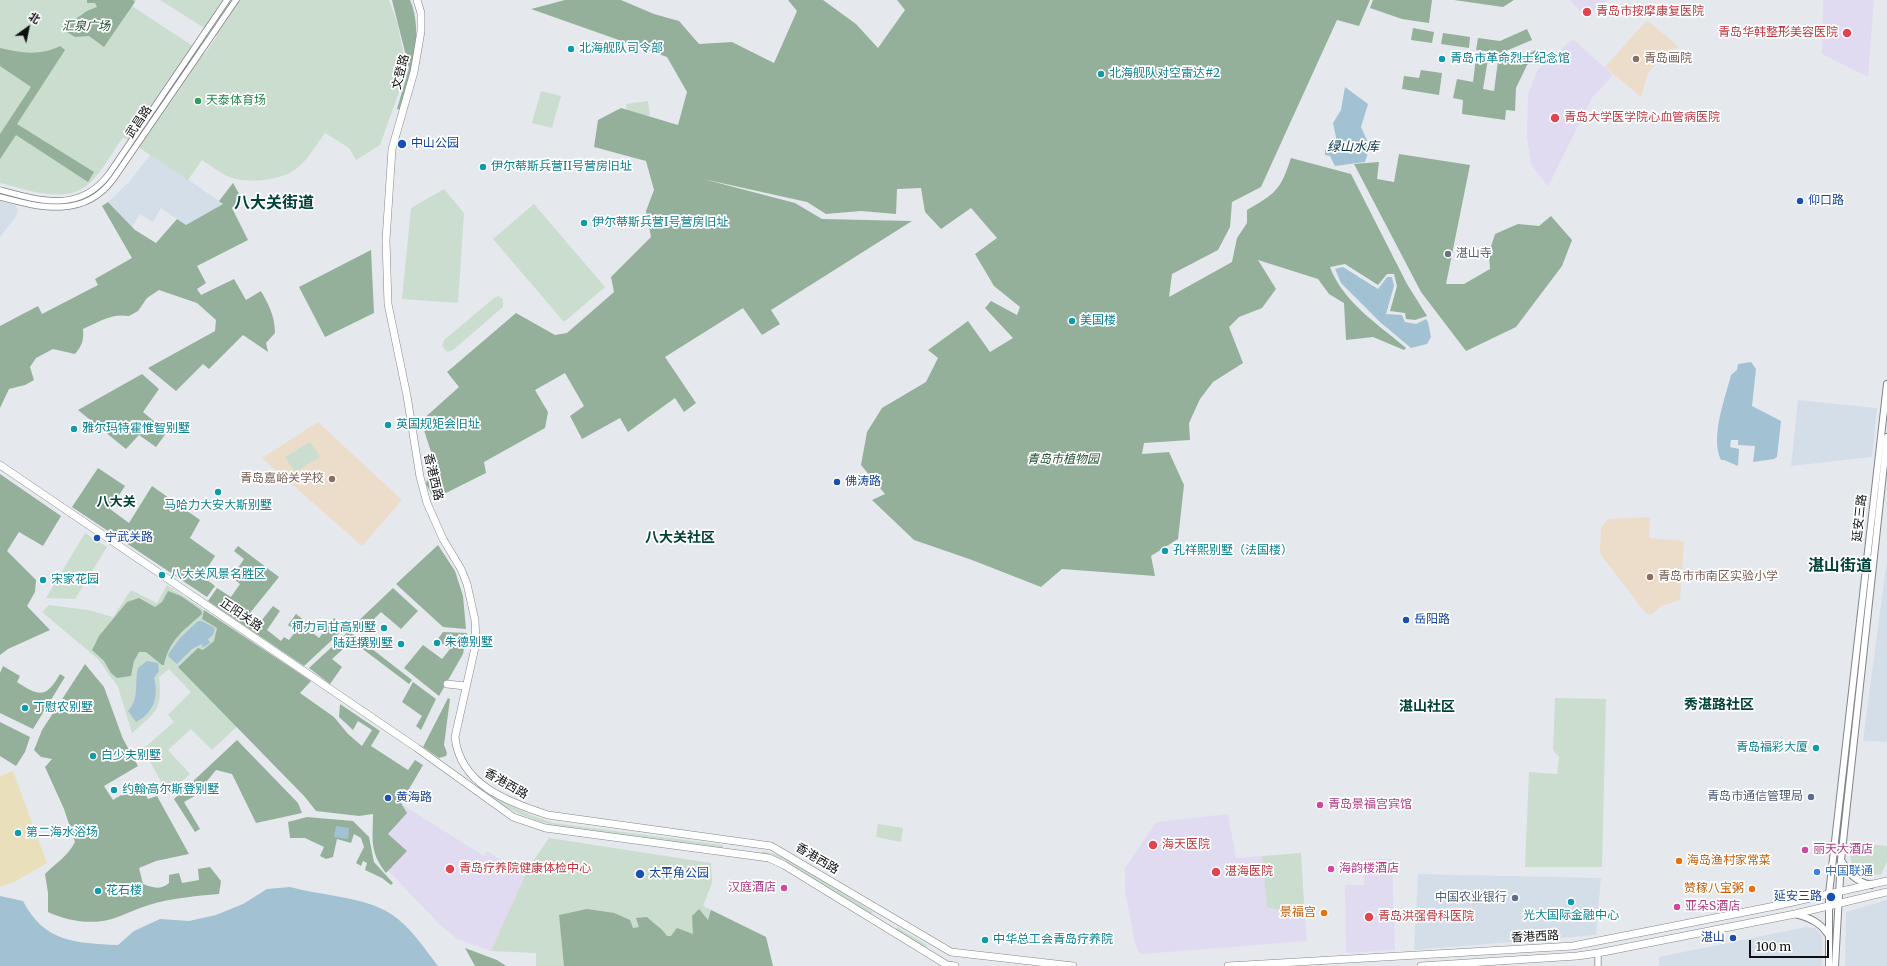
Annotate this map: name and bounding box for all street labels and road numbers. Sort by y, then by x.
street label: 文登路 [390,53,412,91]
street label: 武昌路 [123,103,155,141]
street label: 香港西路 [421,452,445,502]
street label: 延安三路 [1850,493,1870,543]
street label: 正阳关路 [217,596,265,634]
street label: 香港西路 [482,766,530,802]
street label: 香港西路 [793,840,841,878]
street label: 香港西路 [1511,929,1559,945]

